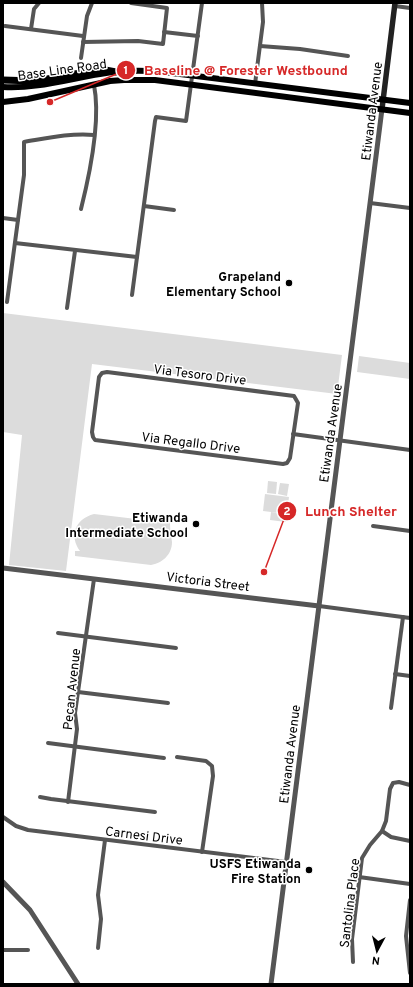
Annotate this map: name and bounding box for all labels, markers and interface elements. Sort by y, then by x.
street label: Base Line Road [17,57,108,85]
callout: Baseline @ Forester Westbound [116,57,356,83]
street label: Etiwanda Avenue [359,61,387,162]
text: 1 [124,63,128,79]
text: Baseline @ Forester Westbound [144,63,348,80]
place label: Grapeland Elementary School [166,270,281,301]
marker: Grapeland Elementary School [284,278,294,288]
street label: Via Tesoro Drive [152,362,247,390]
street label: Etiwanda Avenue [317,383,347,484]
street label: Via Regallo Drive [140,430,241,458]
callout: Lunch Shelter [277,498,405,524]
text: 2 [283,504,291,520]
text: Lunch Shelter [305,504,397,521]
place label: Etiwanda Intermediate School [65,511,188,542]
marker: Etiwanda Intermediate School [191,519,201,529]
street label: Victoria Street [165,570,251,596]
street label: Pecan Avenue [61,648,85,731]
street label: Etiwanda Avenue [277,704,305,805]
street label: Carnesi Drive [104,824,183,850]
place label: USFS Etiwanda Fire Station [209,857,301,888]
street label: Santolina Place [338,858,364,949]
marker: USFS Etiwanda Fire Station [304,865,314,875]
north arrow [357,931,397,971]
text: N [371,953,381,967]

